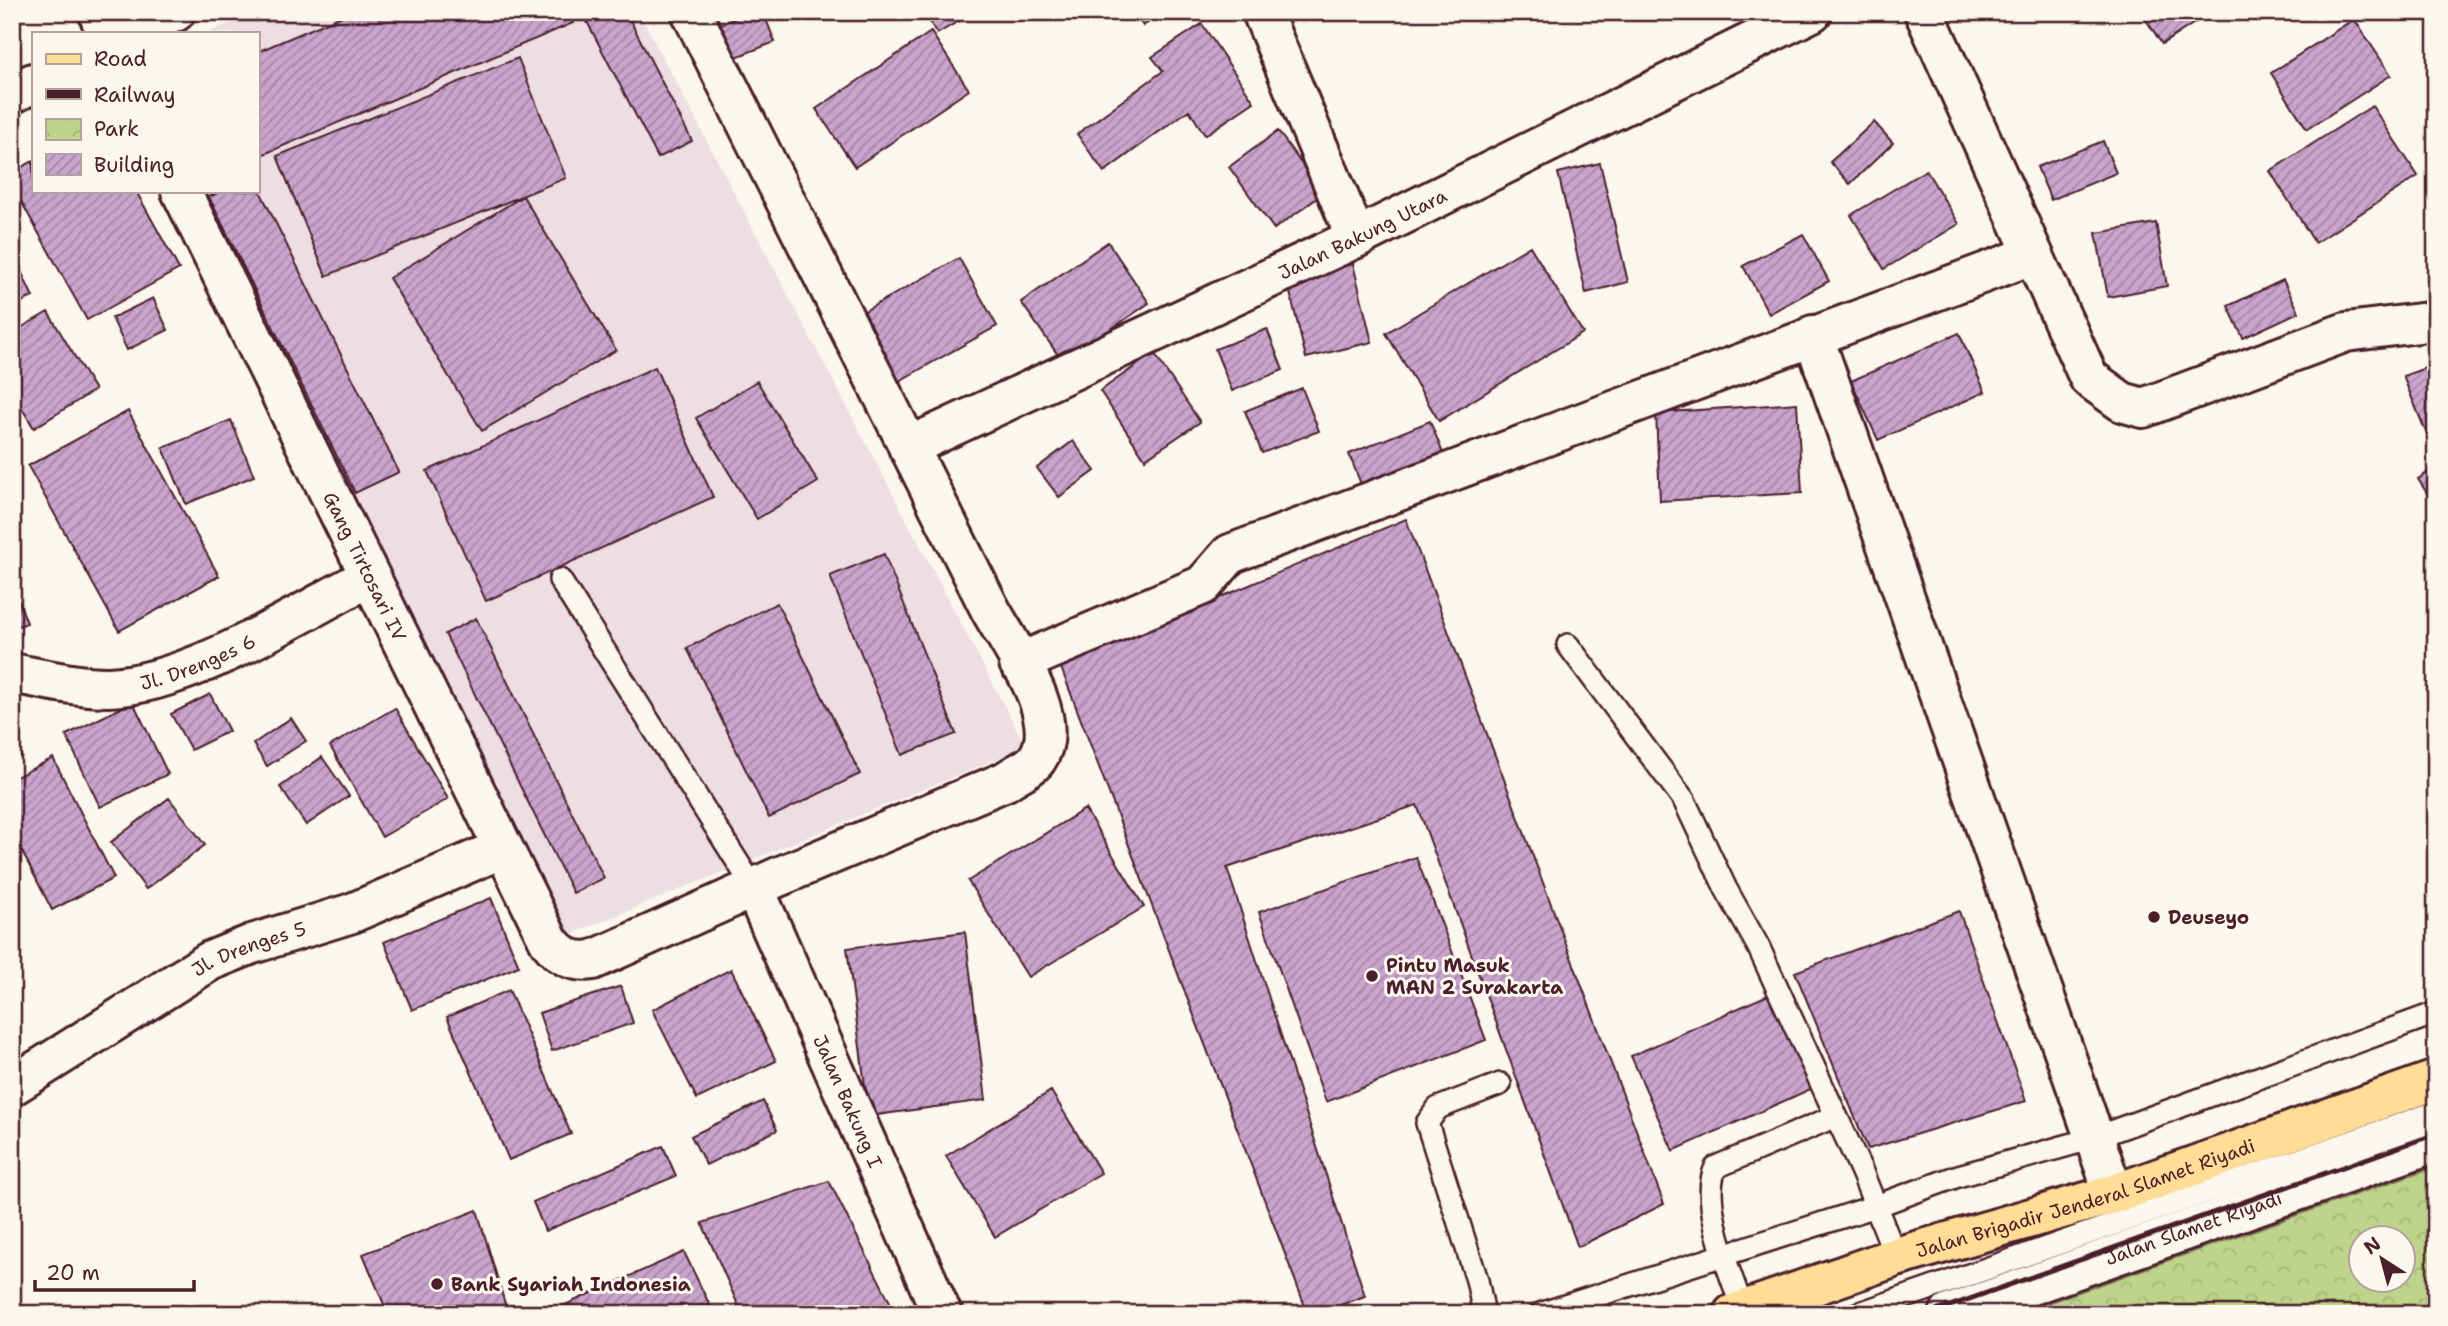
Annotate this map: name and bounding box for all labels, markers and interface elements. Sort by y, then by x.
legend [32,32,259,192]
text: Road [94,45,147,73]
text: Railway [94,81,176,109]
text: Park [94,115,139,143]
text: Building [94,151,174,179]
street label: Jalan Bakung Utara [1274,182,1451,285]
street label: Gang Tirtosari IV [318,487,412,645]
street label: Jl. Drenges 6 [138,628,260,695]
place label: Deuseyo [2168,905,2249,930]
marker: Deuseyo [2146,909,2162,925]
street label: Jl. Drenges 5 [187,916,309,982]
place label: Pintu Masuk MAN 2 Surakarta [1386,953,1563,1000]
marker: Pintu Masuk MAN 2 Surakarta [1364,968,1380,984]
street label: Jalan Bakung I [808,1031,888,1172]
street label: Jalan Brigadir Jenderal Slamet Riyadi [1913,1133,2258,1263]
street label: Jalan Slamet Riyadi [2101,1185,2285,1271]
north arrow [2346,1224,2416,1294]
text: N [2359,1231,2386,1260]
scale bar [35,1249,194,1293]
text: 20 m [46,1259,100,1287]
place label: Bank Syariah Indonesia [451,1272,691,1297]
marker: Bank Syariah Indonesia [429,1276,445,1292]

